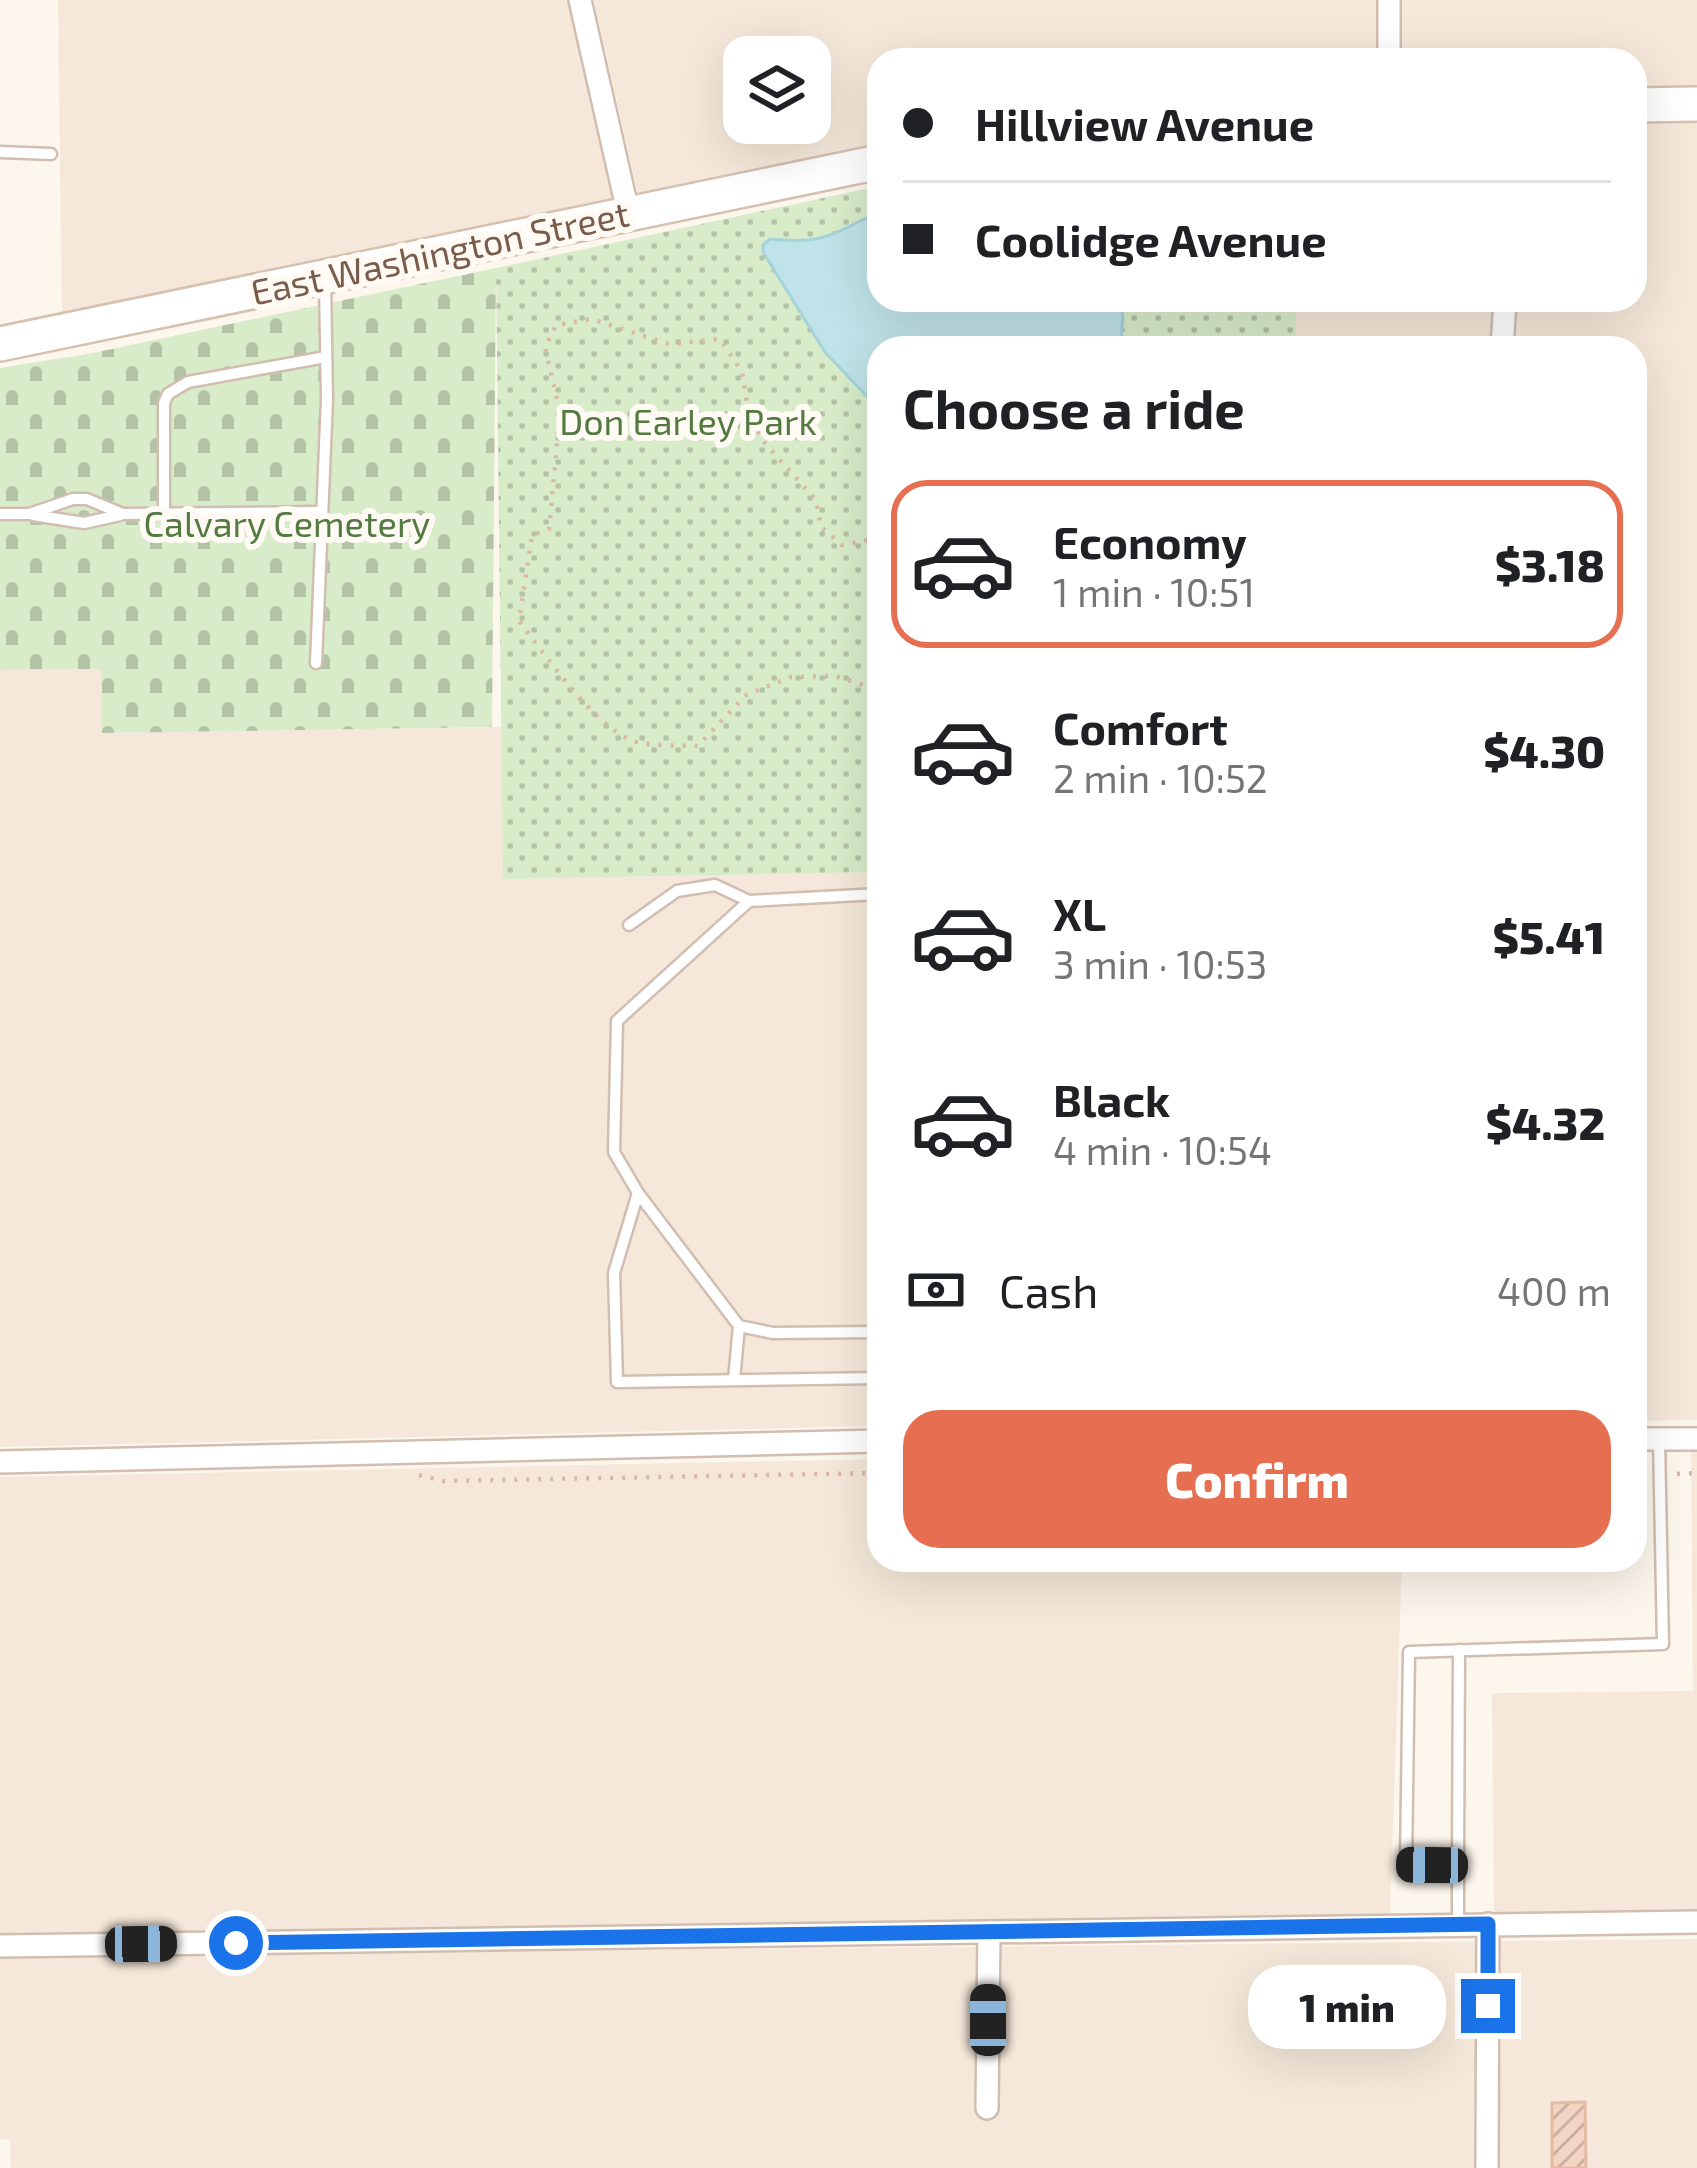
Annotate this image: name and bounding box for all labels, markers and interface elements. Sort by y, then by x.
map controls [723,36,831,144]
button: layers [723,36,831,144]
text: Hillview Avenue [975,96,1314,150]
street label: East Washington Street [247,190,633,313]
text: Coolidge Avenue [975,212,1327,266]
text: Choose a ride [903,375,1245,440]
park label: Don Earley Park [559,399,817,442]
park label: Calvary Cemetery [144,501,430,544]
icon: car [909,510,1017,618]
text: Economy [1053,514,1247,568]
text: $3.18 [1495,537,1605,591]
text: 1 min · 10:51 [1053,568,1255,615]
icon: car [909,696,1017,804]
text: Comfort [1053,700,1228,754]
text: $4.30 [1483,723,1605,777]
text: 2 min · 10:52 [1053,754,1268,801]
icon: car [909,882,1017,990]
text: XL [1053,886,1106,940]
text: $5.41 [1493,909,1605,963]
text: 3 min · 10:53 [1053,940,1267,987]
icon: car [909,1068,1017,1176]
text: Black [1053,1072,1170,1126]
text: $4.32 [1486,1095,1605,1149]
text: 4 min · 10:54 [1053,1126,1272,1173]
icon: cash [903,1257,969,1323]
text: Cash [999,1263,1098,1317]
text: 400 m [1497,1267,1611,1314]
button: Confirm [903,1410,1611,1548]
car [1396,1846,1468,1884]
route start [209,1916,263,1970]
car [105,1925,177,1963]
callout: 1 min [1248,1964,1446,2048]
route end [1461,1979,1515,2033]
text: 1 min [1299,1983,1395,2030]
car [970,1984,1006,2056]

